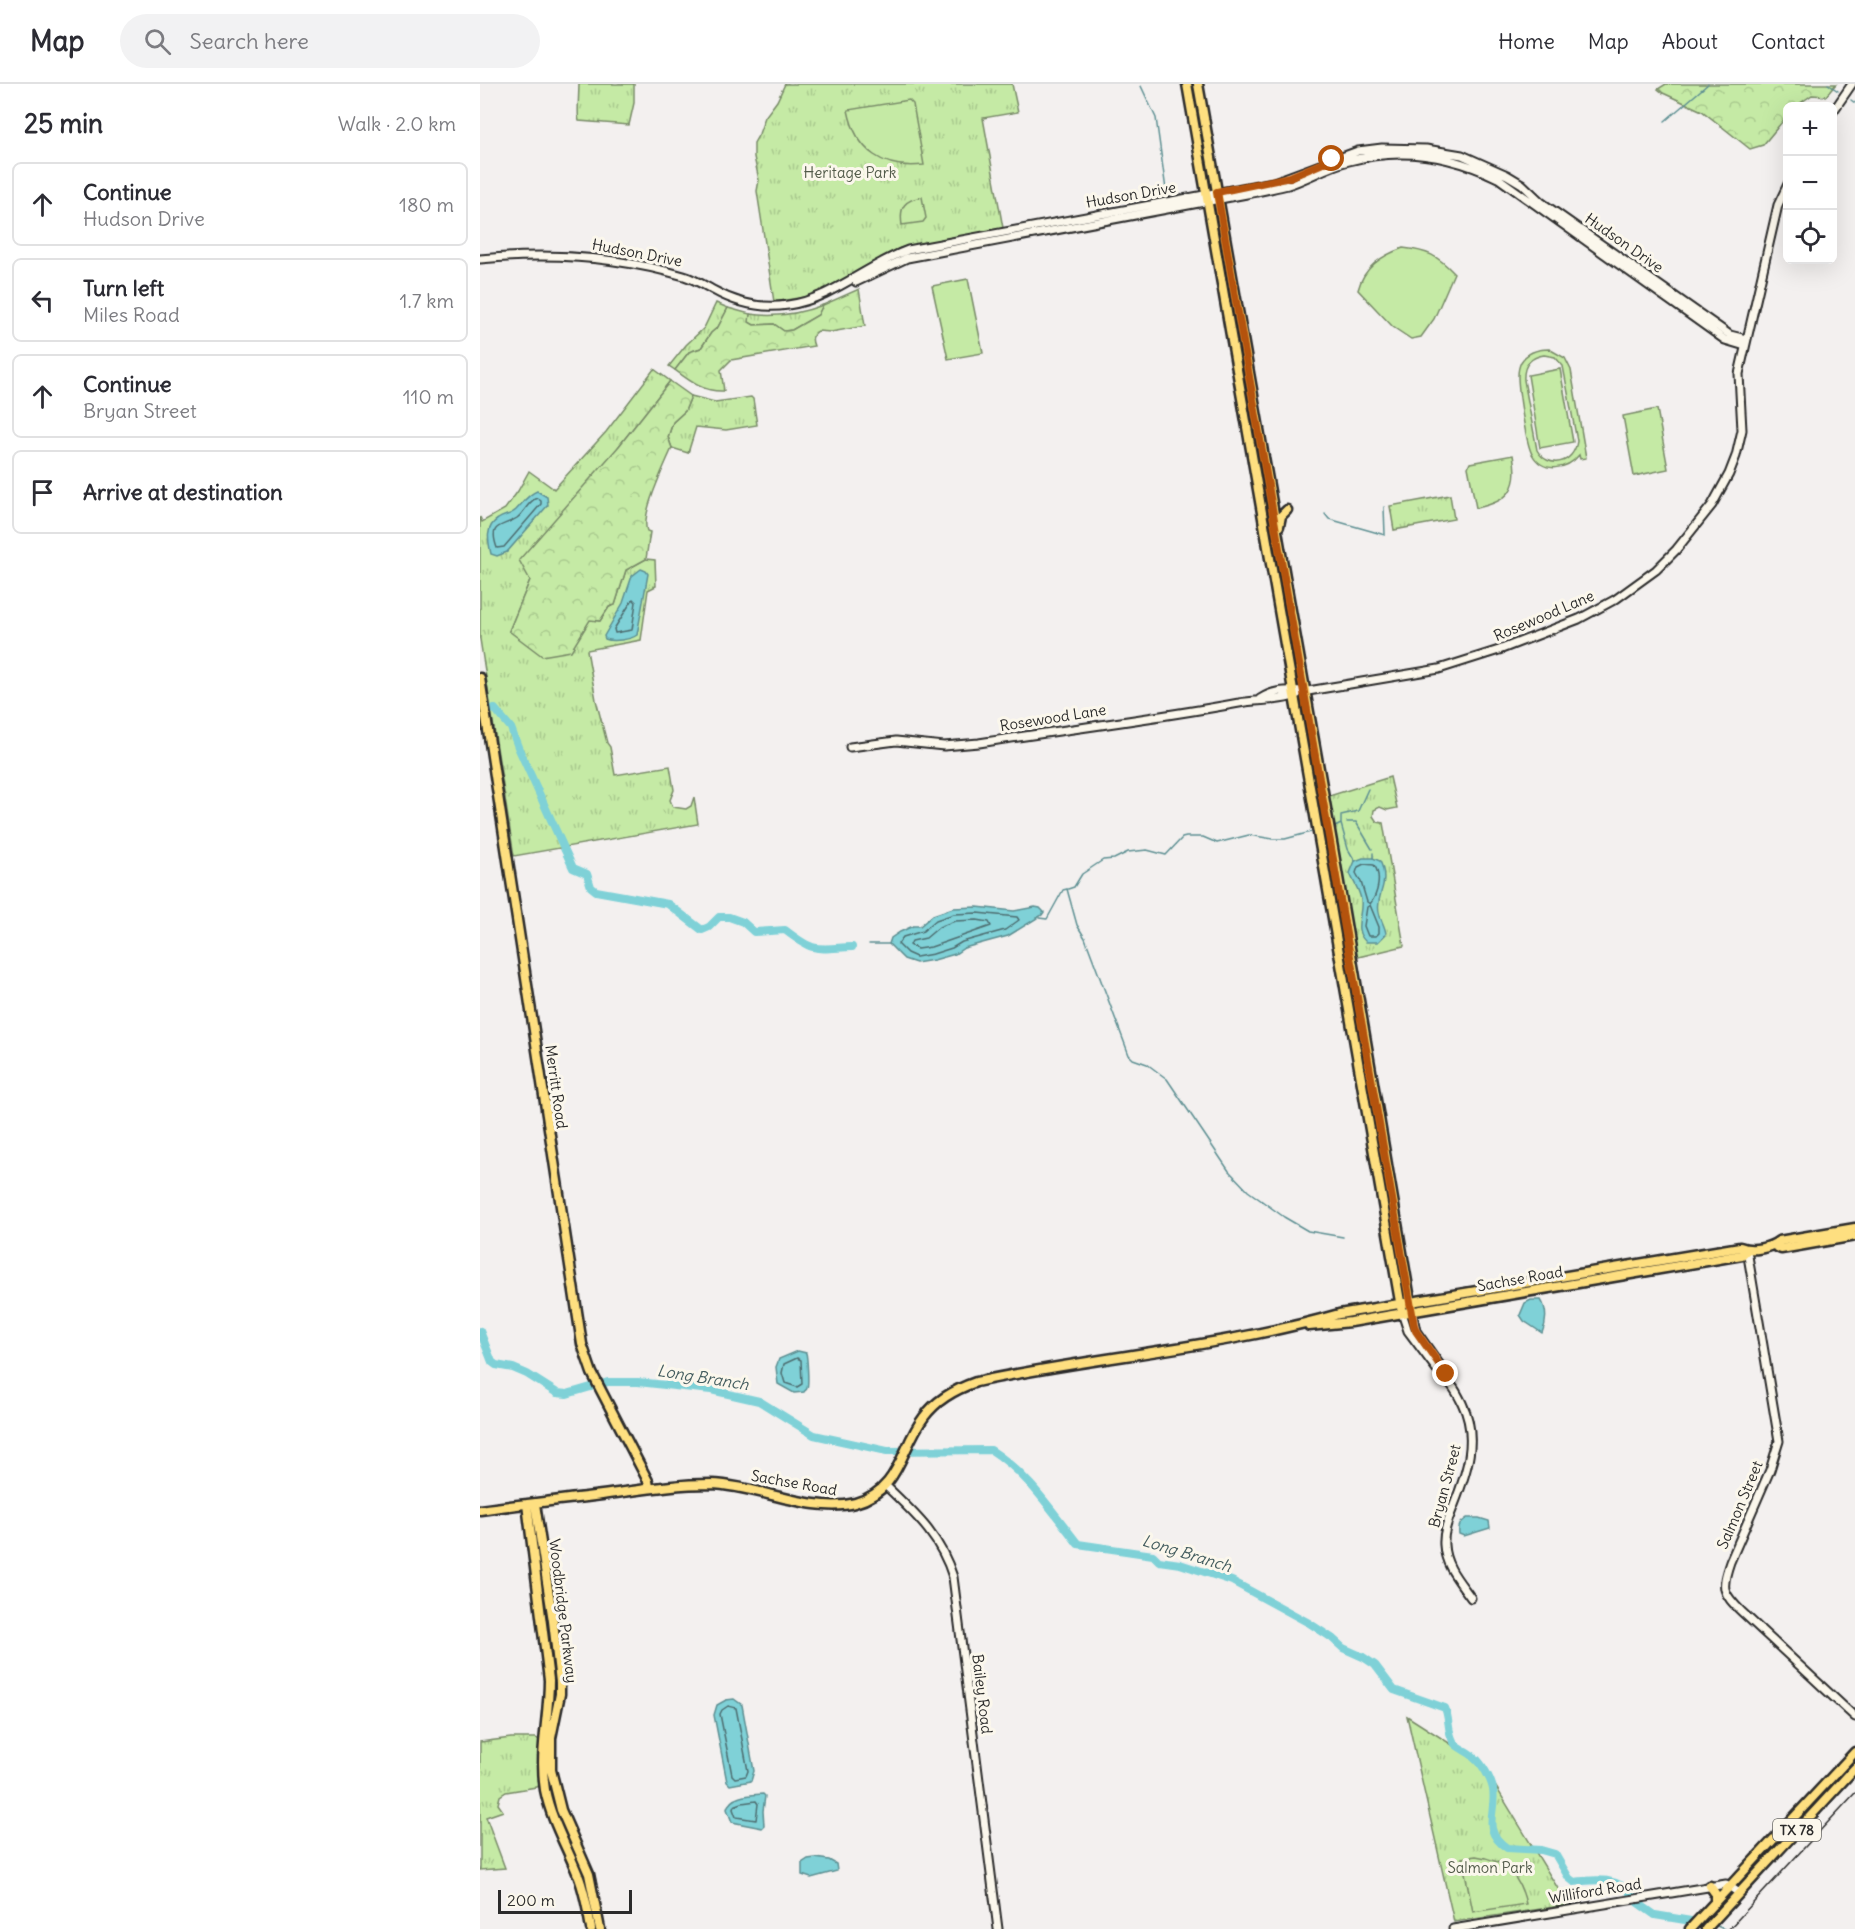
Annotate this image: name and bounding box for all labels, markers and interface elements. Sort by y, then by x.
search box [120,14,540,68]
text: Map [30,23,84,59]
icon: search [141,25,174,58]
text: Search here [189,27,309,55]
text: Home [1498,28,1555,55]
text: Map [1588,28,1629,55]
text: About [1662,28,1718,55]
text: Contact [1751,28,1825,55]
map controls [1783,102,1837,264]
button: + [1783,102,1837,156]
text: 25 min [24,107,103,140]
text: Walk · 2.0 km [338,111,456,136]
route start [1318,145,1344,171]
button: − [1783,156,1837,210]
park label: Heritage Park [804,163,897,182]
street label: Hudson Drive [1084,177,1178,212]
text: Continue [83,178,172,206]
icon: ahead [26,188,59,221]
text: 180 m [399,192,454,217]
text: Hudson Drive [83,206,205,231]
street label: Hudson Drive [1581,209,1667,277]
button: locate [1783,210,1837,264]
street label: Hudson Drive [590,234,684,271]
text: Turn left [83,274,164,302]
icon: left [26,284,59,317]
text: 1.7 km [400,288,454,313]
text: Miles Road [83,302,180,327]
text: Continue [83,370,172,398]
icon: ahead [26,380,59,413]
text: 110 m [403,384,454,409]
text: Bryan Street [83,398,197,423]
icon: arrive [26,476,59,509]
text: Arrive at destination [83,478,283,506]
street label: Rosewood Lane [1491,586,1597,645]
street label: Rosewood Lane [998,700,1107,735]
street label: Merritt Road [541,1044,572,1130]
street label: Sachse Road [1476,1262,1564,1295]
water label: Long Branch [656,1360,751,1394]
route end [1432,1360,1458,1386]
street label: Bryan Street [1424,1442,1465,1530]
street label: Salmon Street [1712,1458,1767,1552]
street label: Sachse Road [750,1466,839,1499]
water label: Long Branch [1140,1530,1235,1576]
street label: Woodbridge Parkway [545,1538,582,1684]
street label: Bailey Road [968,1653,997,1735]
road number: TX 78 [1773,1819,1821,1841]
park label: Salmon Park [1447,1858,1533,1877]
street label: Williford Road [1547,1874,1643,1907]
scale bar [498,1887,632,1914]
text: 200 m [507,1890,555,1910]

